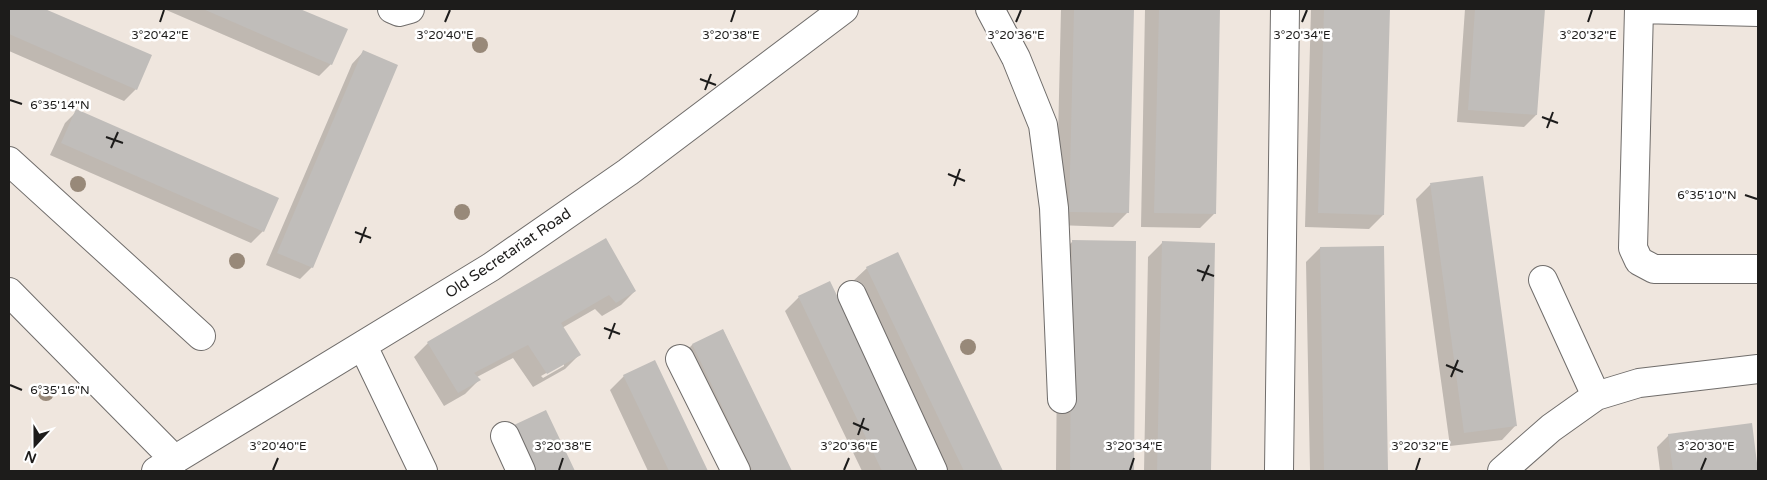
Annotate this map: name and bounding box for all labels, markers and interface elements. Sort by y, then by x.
text: 3°20'42"E [131,28,189,42]
text: 3°20'40"E [416,28,474,42]
text: 3°20'38"E [702,28,760,42]
text: 3°20'36"E [987,28,1045,42]
text: 3°20'34"E [1273,28,1331,42]
text: 3°20'32"E [1559,28,1617,42]
text: 6°35'14"N [30,98,90,112]
text: 6°35'10"N [1677,188,1737,202]
street label: Old Secretariat Road [442,204,574,302]
text: 6°35'16"N [30,383,90,397]
north arrow [10,420,60,470]
text: 3°20'40"E [249,439,307,453]
text: 3°20'38"E [534,439,592,453]
text: 3°20'36"E [820,439,878,453]
text: 3°20'34"E [1105,439,1163,453]
text: 3°20'32"E [1391,439,1449,453]
text: 3°20'30"E [1677,439,1735,453]
text: N [22,447,39,467]

